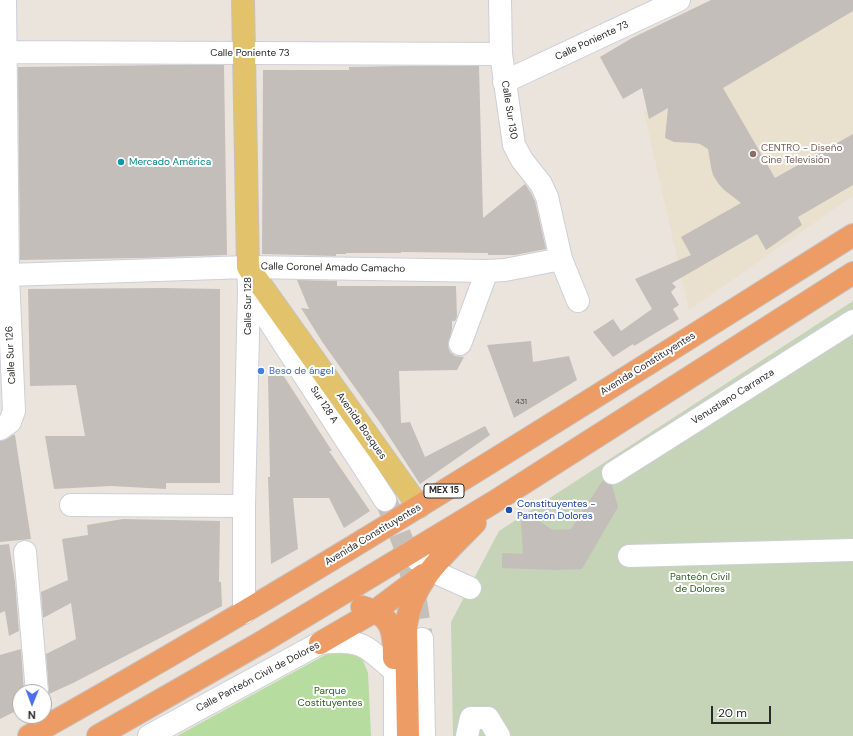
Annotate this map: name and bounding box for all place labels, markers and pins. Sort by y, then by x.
place label: CENTRO - Diseño Cine Televisión [761,142,842,166]
marker: CENTRO - Diseño Cine Televisión [748,149,758,159]
place label: Mercado América [129,156,211,168]
marker: Mercado América [116,157,126,167]
place label: Beso de ángel [269,365,333,377]
marker: Beso de ángel [256,366,266,376]
place label: Constituyentes - Panteón Dolores [517,498,596,522]
marker: Constituyentes - Panteón Dolores [504,505,514,515]

